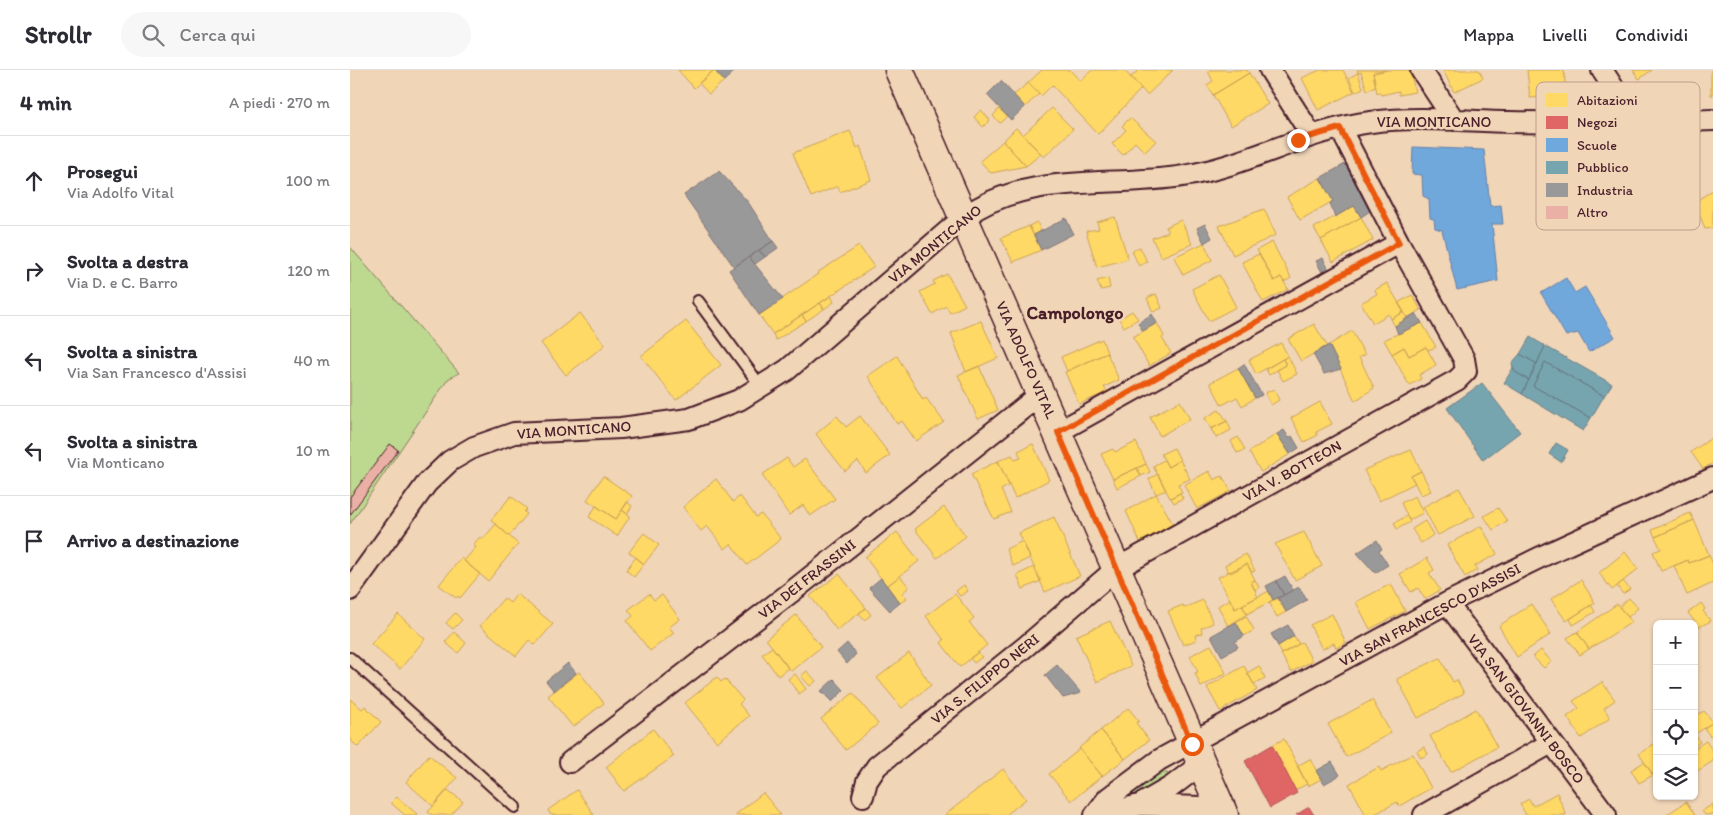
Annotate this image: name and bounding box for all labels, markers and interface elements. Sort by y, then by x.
search box [121,12,471,57]
text: Strollr [25,20,91,49]
icon: search [139,21,167,49]
text: Cerca qui [179,23,256,46]
text: Mappa [1463,24,1514,46]
text: Livelli [1542,24,1587,46]
text: Condividi [1615,24,1688,46]
legend [1536,82,1700,230]
text: 4 min [20,90,72,115]
text: Abitazioni [1577,92,1638,109]
text: A piedi · 270 m [229,93,330,112]
street label: VIA MONTICANO [1377,113,1492,131]
text: Negozi [1577,114,1617,131]
route end [1287,129,1310,152]
text: Scuole [1577,137,1617,154]
text: Pubblico [1577,159,1629,176]
text: Prosegui [67,160,138,183]
icon: ahead [20,167,48,195]
text: 100 m [286,171,330,190]
text: Industria [1577,182,1634,199]
text: Via Adolfo Vital [67,183,174,202]
street label: VIA MONTICANO [885,201,985,287]
text: Altro [1577,204,1608,221]
text: Svolta a destra [67,250,188,273]
icon: right [20,257,48,285]
text: 120 m [287,261,330,280]
text: Via D. e C. Barro [67,273,178,292]
street label: VIA ADOLFO VITAL [992,298,1060,422]
district label: Campolongo [1027,302,1123,324]
text: Svolta a sinistra [67,340,197,363]
icon: left [20,347,48,375]
text: 40 m [293,351,330,370]
text: Via San Francesco d'Assisi [67,363,247,382]
street label: VIA MONTICANO [516,417,632,443]
text: Svolta a sinistra [67,430,197,453]
street label: VIA V. BOTTEON [1240,436,1344,506]
icon: left [20,437,48,465]
text: 10 m [296,441,330,460]
text: Via Monticano [67,453,165,472]
icon: arrive [20,527,48,555]
text: Arrivo a destinazione [67,529,239,552]
street label: VIA DEI FRASSINI [755,535,859,623]
street label: VIA SAN FRANCESCO D'ASSISI [1336,559,1524,671]
map controls [1653,620,1698,800]
button: + [1653,620,1698,665]
street label: VIA S. FILIPPO NERI [927,630,1043,728]
street label: VIA SAN GIOVANNI BOSCO [1464,631,1588,787]
button: − [1653,665,1698,710]
button: locate [1653,710,1698,755]
route start [1181,733,1204,756]
button: layers [1653,755,1698,800]

